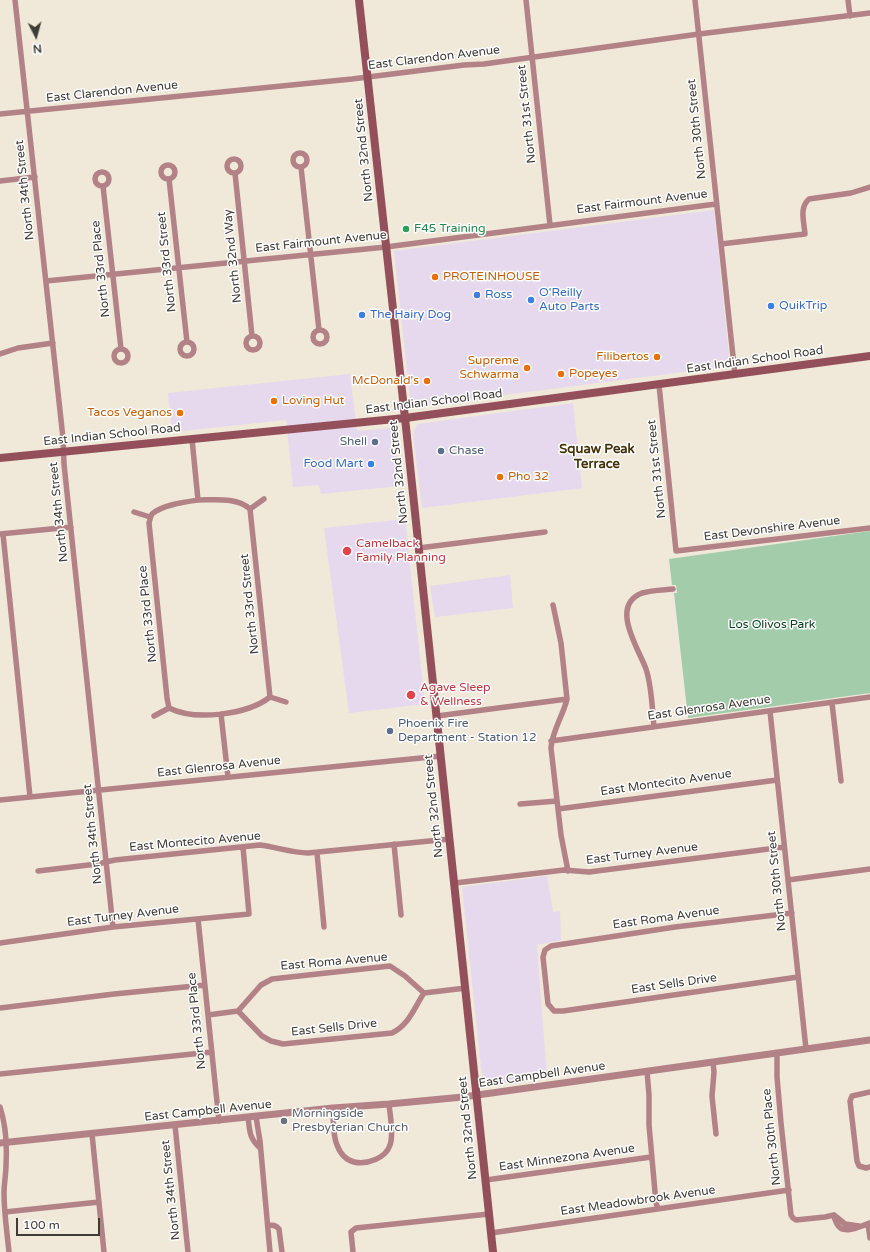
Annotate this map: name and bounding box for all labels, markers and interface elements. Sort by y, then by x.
north arrow [16,16,56,56]
text: N [32,42,42,55]
street label: East Clarendon Avenue [367,43,501,73]
street label: North 31st Street [515,64,539,164]
street label: East Clarendon Avenue [45,78,179,106]
street label: North 30th Street [685,78,709,180]
street label: North 32nd Street [351,98,377,202]
street label: North 34th Street [13,139,37,241]
street label: East Fairmount Avenue [576,187,708,217]
street label: North 32nd Way [221,208,245,304]
street label: North 33rd Street [155,211,179,313]
street label: North 33rd Place [89,220,113,318]
place label: F45 Training [414,222,486,236]
marker: F45 Training [401,224,411,234]
street label: East Fairmount Avenue [255,228,387,256]
place label: PROTEINHOUSE [443,270,540,284]
marker: PROTEINHOUSE [430,272,440,282]
place label: O'Reilly Auto Parts [539,286,599,314]
place label: Ross [485,288,512,302]
marker: Ross [472,290,482,300]
marker: O'Reilly Auto Parts [526,295,536,305]
place label: QuikTrip [779,299,827,313]
marker: QuikTrip [766,301,776,311]
place label: The Hairy Dog [370,308,451,322]
marker: The Hairy Dog [357,310,367,320]
street label: East Indian School Road [686,343,824,377]
place label: Filibertos [596,350,649,364]
marker: Filibertos [652,352,662,362]
place label: Supreme Schwarma [459,354,519,382]
marker: Supreme Schwarma [522,363,532,373]
place label: Popeyes [569,367,617,381]
marker: Popeyes [556,369,566,379]
place label: McDonald's [352,374,419,388]
marker: McDonald's [422,376,432,386]
street label: East Indian School Road [365,386,503,418]
place label: Loving Hut [282,394,344,408]
marker: Loving Hut [269,396,279,406]
place label: Tacos Veganos [87,406,172,420]
marker: Tacos Veganos [175,408,185,418]
street label: North 31st Street [645,419,669,519]
street label: North 32nd Street [386,420,412,524]
street label: East Indian School Road [43,421,181,449]
place label: Shell [340,435,367,449]
marker: Shell [370,437,380,447]
district label: Squaw Peak Terrace [559,442,635,473]
place label: Chase [449,444,484,458]
marker: Chase [436,446,446,456]
place label: Food Mart [303,457,363,471]
marker: Food Mart [366,459,376,469]
street label: North 34th Street [47,461,71,563]
place label: Pho 32 [508,470,549,484]
marker: Pho 32 [495,472,505,482]
street label: East Devonshire Avenue [703,513,841,545]
place label: Camelback Family Planning [356,537,446,565]
marker: Camelback Family Planning [341,545,353,557]
street label: North 33rd Street [238,553,262,655]
street label: North 33rd Place [136,565,160,663]
park label: Los Olivos Park [729,618,815,632]
place label: Agave Sleep & Wellness [420,681,491,709]
marker: Agave Sleep & Wellness [405,689,417,701]
street label: East Glenrosa Avenue [647,692,771,724]
place label: Phoenix Fire Department - Station 12 [398,717,536,745]
marker: Phoenix Fire Department - Station 12 [385,726,395,736]
street label: East Glenrosa Avenue [156,753,282,781]
street label: North 32nd Street [421,754,447,858]
street label: East Montecito Avenue [600,767,732,799]
street label: North 34th Street [81,783,105,885]
street label: East Montecito Avenue [129,829,261,855]
street label: North 30th Street [765,830,789,932]
street label: East Turney Avenue [585,840,699,868]
street label: East Turney Avenue [66,902,180,930]
street label: East Roma Avenue [612,903,720,933]
street label: East Roma Avenue [280,950,388,974]
street label: East Sells Drive [630,971,718,997]
street label: North 33rd Place [185,972,209,1070]
street label: East Sells Drive [290,1016,378,1040]
street label: East Campbell Avenue [478,1059,606,1091]
street label: North 32nd Street [455,1076,481,1180]
street label: North 30th Place [760,1088,784,1186]
street label: East Campbell Avenue [144,1097,272,1125]
place label: Morningside Presbyterian Church [292,1107,408,1135]
marker: Morningside Presbyterian Church [279,1116,289,1126]
street label: North 34th Street [159,1139,183,1241]
street label: East Minnezona Avenue [498,1141,636,1175]
street label: East Meadowbrook Avenue [560,1183,716,1219]
scale bar [18,1210,102,1236]
text: 100 m [23,1218,60,1232]

